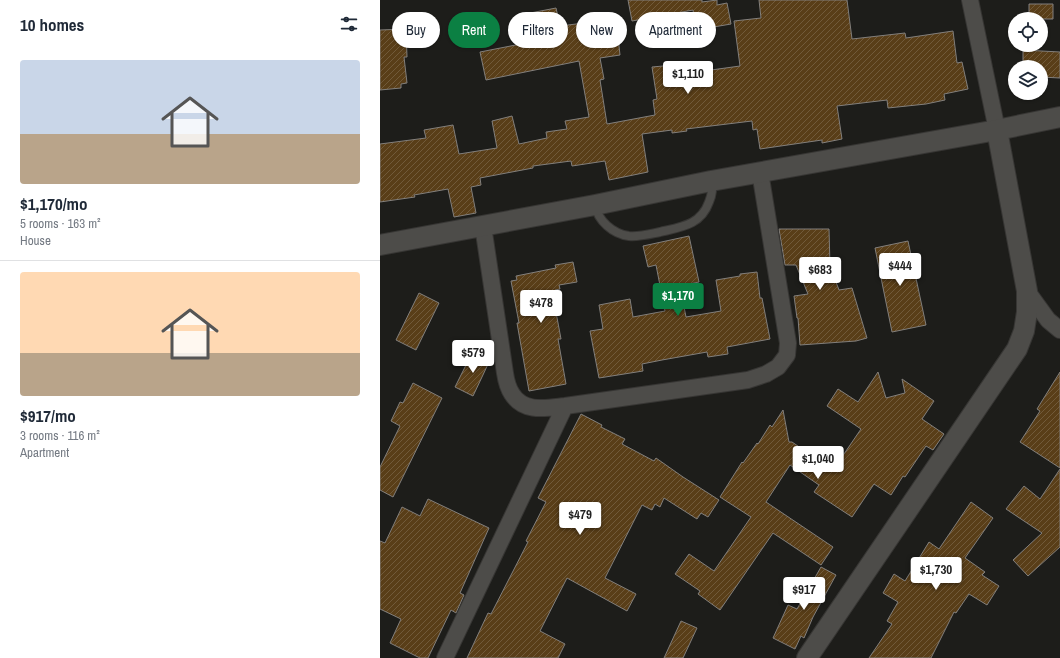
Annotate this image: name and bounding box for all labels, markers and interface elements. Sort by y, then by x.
chip: Buy [392,12,440,48]
chip: Rent [448,12,500,48]
chip: Filters [508,12,568,48]
chip: New [576,12,627,48]
chip: Apartment [635,12,716,48]
map controls [1008,12,1048,100]
button: locate [1008,12,1048,52]
text: 10 homes [20,13,84,36]
icon: filters [338,13,360,35]
button: layers [1008,60,1048,100]
pin: $1,110 [655,61,721,95]
text: $1,110 [672,65,704,82]
icon: home [154,86,226,158]
text: $1,170/mo [20,192,87,215]
text: 5 rooms · 163 m² [20,215,101,232]
text: House [20,232,51,249]
pin: $444 [876,253,924,287]
pin: $683 [796,257,844,291]
text: $444 [888,257,912,274]
text: $683 [808,261,832,278]
pin: $1,170 [645,283,711,317]
text: $1,170 [662,287,694,304]
pin: $478 [517,290,565,324]
text: $478 [529,294,553,311]
icon: home [154,298,226,370]
pin: $579 [449,340,497,374]
text: $579 [461,344,485,361]
text: $917/mo [20,404,76,427]
text: 3 rooms · 116 m² [20,427,100,444]
text: Apartment [20,444,69,461]
pin: $1,040 [785,446,851,480]
text: $1,040 [802,450,834,467]
pin: $479 [556,502,604,536]
text: $479 [568,506,592,523]
pin: $1,730 [903,557,969,591]
text: $1,730 [920,561,952,578]
pin: $917 [780,577,828,611]
text: $917 [792,581,816,598]

